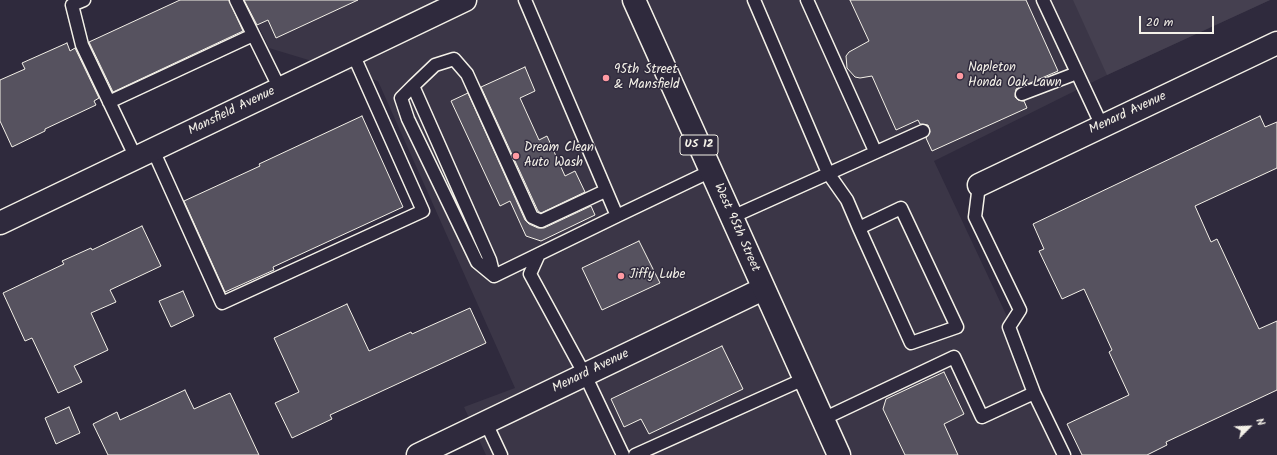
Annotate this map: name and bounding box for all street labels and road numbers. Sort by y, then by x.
street label: Mansfield Avenue [186,84,278,140]
street label: Menard Avenue [1087,89,1169,139]
road number: US 12 [680,135,718,155]
street label: West 95th Street [709,181,763,275]
street label: Menard Avenue [550,347,632,397]

